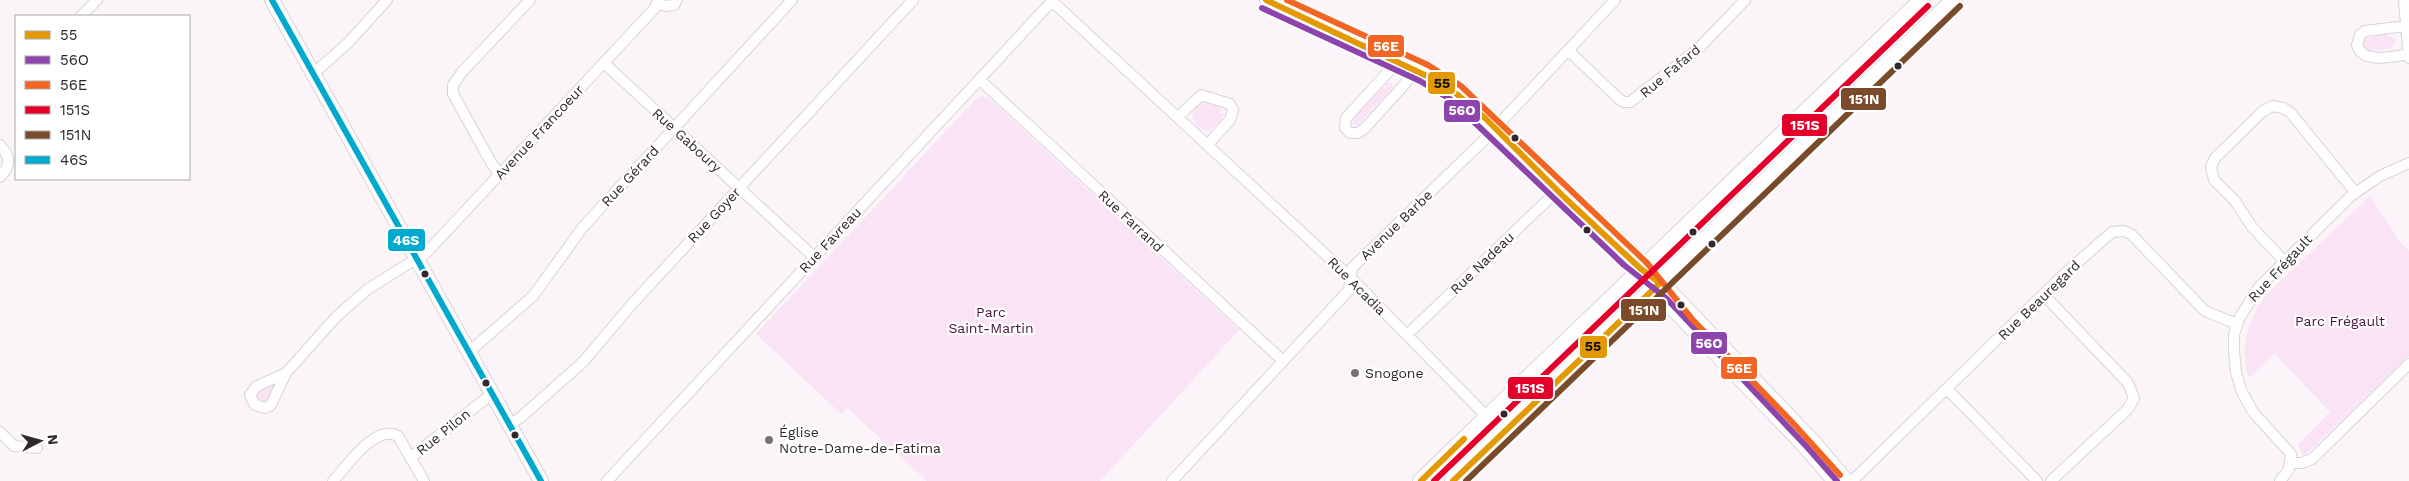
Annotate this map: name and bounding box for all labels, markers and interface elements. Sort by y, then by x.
legend [15,15,190,180]
text: 55 [60,26,77,44]
line badge: 56E [1367,34,1405,58]
text: 56E [1373,38,1399,54]
street label: Rue Fafard [1637,41,1703,101]
text: 56O [60,51,89,69]
unlabelled marker [1893,61,1903,71]
line badge: 55 [1427,71,1456,95]
text: 55 [1434,75,1450,91]
text: 56E [60,76,87,94]
street label: Avenue Francoeur [491,81,587,182]
line badge: 151N [1840,87,1887,111]
text: 151N [1849,91,1879,107]
line badge: 56O [1443,99,1481,123]
text: 151S [60,101,90,119]
text: 56O [1448,102,1476,118]
street label: Rue Gaboury [649,105,725,176]
line badge: 151S [1781,113,1828,137]
text: 151S [1790,117,1820,133]
text: 151N [60,126,91,144]
unlabelled marker [1510,133,1520,143]
street label: Rue Gérard [598,143,662,209]
text: 46S [60,151,88,169]
street label: Rue Goyer [684,184,744,246]
street label: Rue Farrand [1095,187,1167,255]
street label: Avenue Barbe [1357,187,1435,263]
street label: Rue Favreau [796,204,864,276]
unlabelled marker [1582,225,1592,235]
unlabelled marker [1688,227,1698,237]
line badge: 46S [387,228,426,252]
street label: Rue Nadeau [1447,229,1517,297]
street label: Rue Frégault [2245,231,2315,305]
text: 46S [393,232,419,248]
unlabelled marker [1707,239,1717,249]
street label: Rue Acadia [1325,254,1389,318]
street label: Rue Beauregard [1995,257,2083,343]
unlabelled marker [420,269,430,279]
line badge: 151N [1620,298,1667,322]
unlabelled marker [1676,300,1686,310]
text: 151N [1629,302,1659,318]
park label: Parc Saint-Martin [948,304,1034,336]
park label: Parc Frégault [2295,313,2385,329]
line badge: 56O [1690,331,1728,355]
line badge: 55 [1579,335,1608,359]
text: 56O [1695,335,1723,351]
text: 55 [1585,338,1601,354]
line badge: 56E [1720,356,1758,380]
text: 56E [1726,360,1752,376]
place label: Snogone [1365,365,1424,381]
marker: Snogone [1349,367,1361,379]
line badge: 151S [1507,376,1554,400]
unlabelled marker [481,378,491,388]
text: 151S [1515,380,1545,396]
street label: Rue Pilon [413,406,473,458]
unlabelled marker [1499,409,1509,419]
north arrow [15,416,65,466]
place label: Église Notre-Dame-de-Fatima [779,424,941,456]
unlabelled marker [510,430,520,440]
text: N [44,434,61,446]
marker: Église Notre-Dame-de-Fatima [763,434,775,446]

